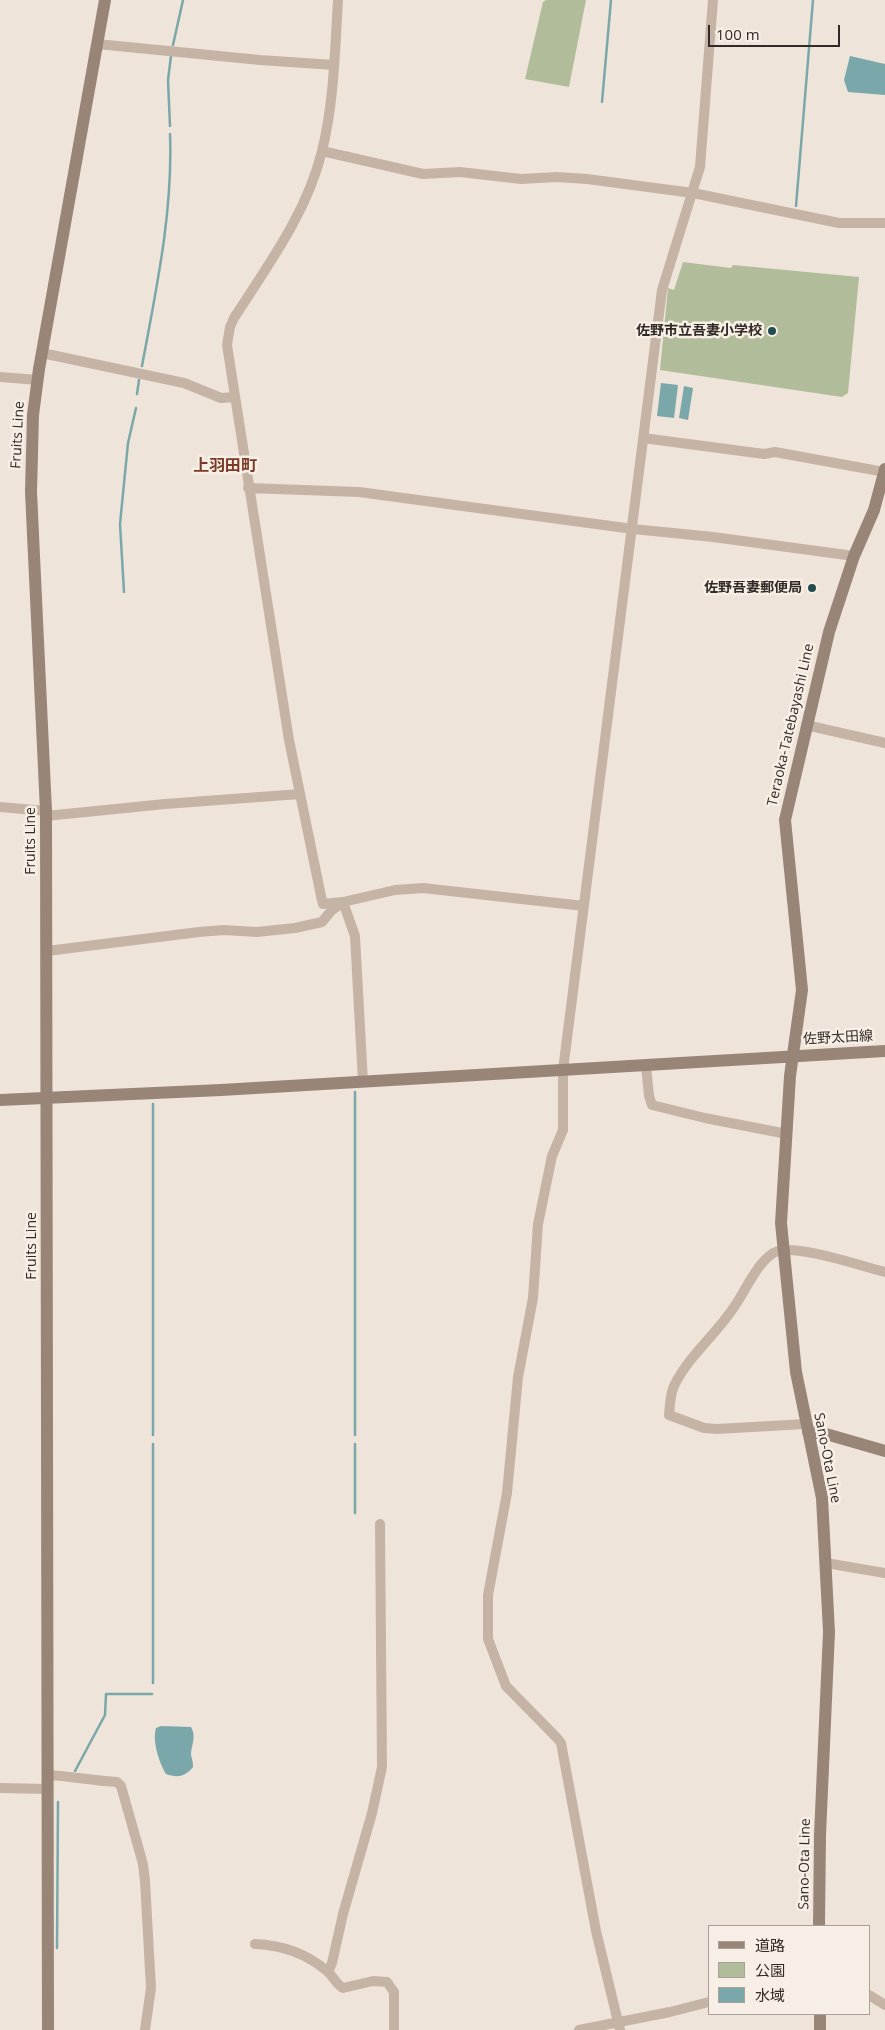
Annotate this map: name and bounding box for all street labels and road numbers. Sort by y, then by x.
street label: Fruits Line [8,401,28,469]
street label: Teraoka-Tatebayashi Line [764,642,818,808]
street label: Fruits Line [23,807,39,875]
street label: 佐野太田線 [803,1028,873,1048]
street label: Fruits Line [24,1212,40,1280]
street label: Sano-Ota Line [810,1411,844,1505]
street label: Sano-Ota Line [796,1818,814,1910]

